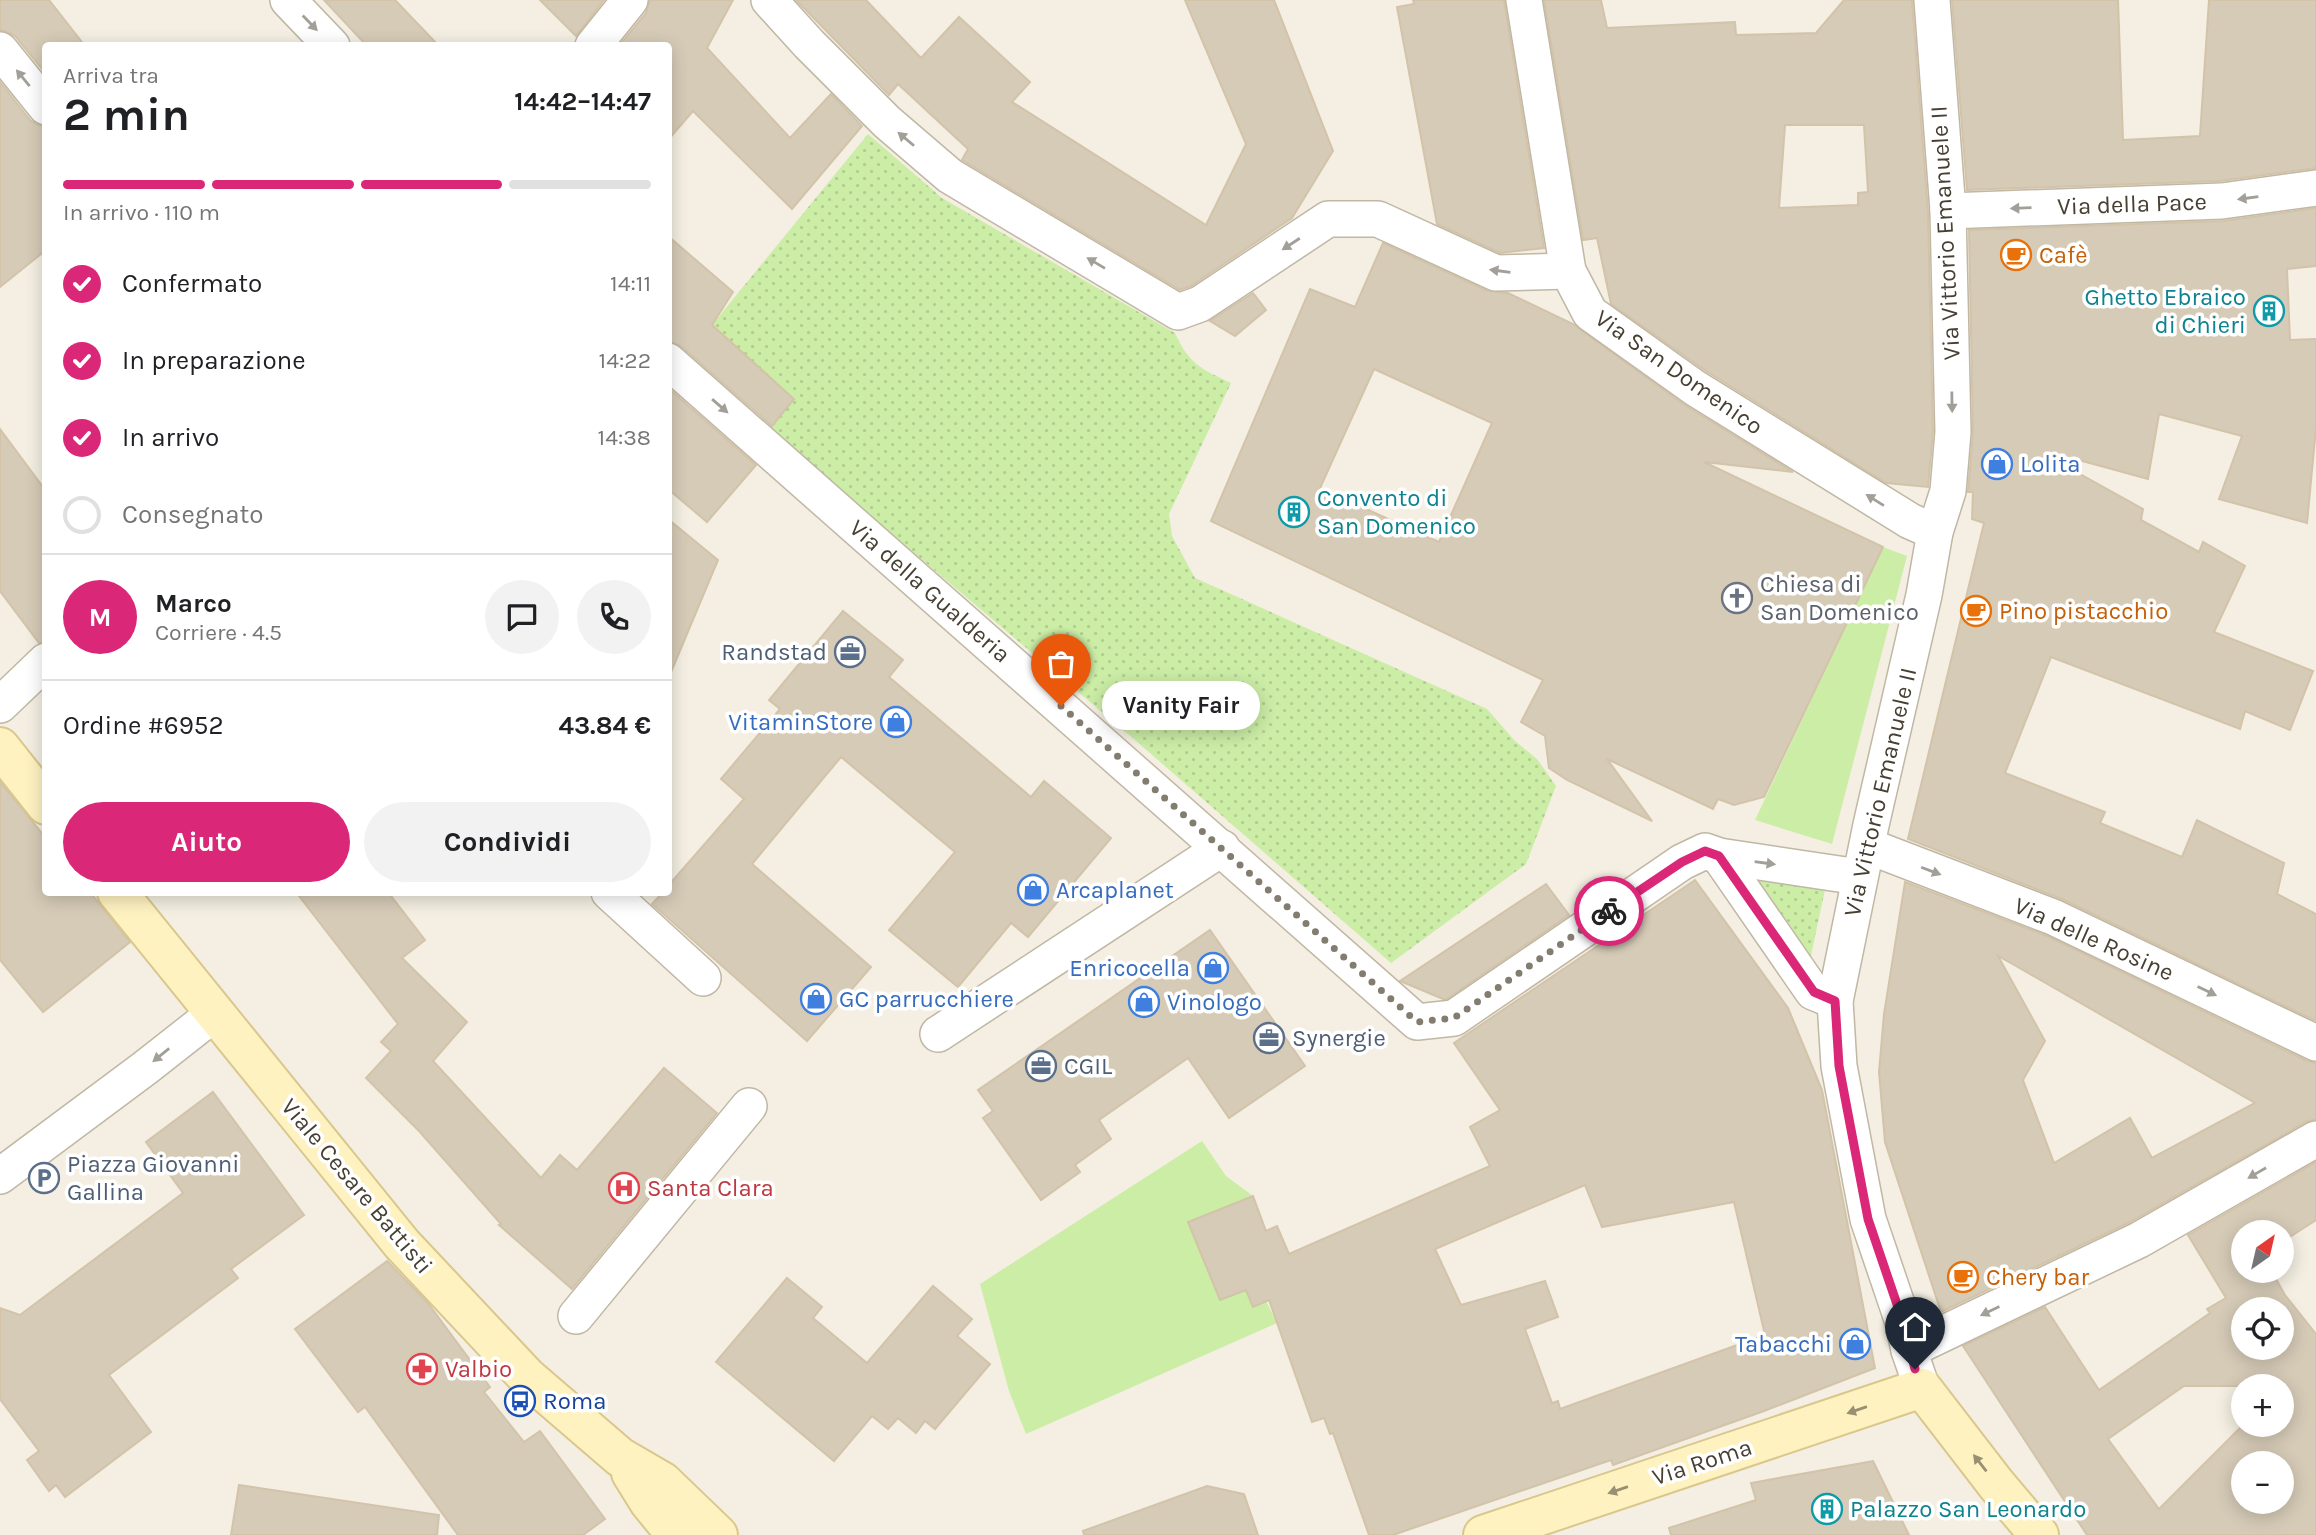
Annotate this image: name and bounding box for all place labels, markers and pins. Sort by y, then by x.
cafe icon: Cafè [1999,238,2033,272]
place label: Cafè [2039,241,2087,269]
place label: Ghetto Ebraico di Chieri [2085,283,2246,339]
building icon: Ghetto Ebraico di Chieri [2252,294,2286,328]
shop icon: Lolita [1980,447,2014,481]
place label: Lolita [2020,450,2080,478]
place label: Convento di San Domenico [1317,484,1476,540]
building icon: Convento di San Domenico [1277,495,1311,529]
place label: Chiesa di San Domenico [1760,570,1919,626]
church icon: Chiesa di San Domenico [1720,581,1754,615]
cafe icon: Pino pistacchio [1959,594,1993,628]
place label: Pino pistacchio [1999,597,2168,625]
pin [1031,634,1091,706]
office icon: Randstad [833,635,867,669]
place label: Randstad [721,638,827,666]
callout: Vanity Fair [1103,682,1260,730]
shop icon: VitaminStore [879,705,913,739]
place label: VitaminStore [728,708,873,736]
shop icon: Arcaplanet [1016,873,1050,907]
place label: Arcaplanet [1056,876,1174,904]
shop icon: Enricocella [1196,951,1230,985]
place label: Enricocella [1069,954,1190,982]
shop icon: GC parrucchiere [799,982,833,1016]
place label: GC parrucchiere [839,985,1014,1013]
shop icon: Vinologo [1127,985,1161,1019]
place label: Vinologo [1167,988,1262,1016]
office icon: Synergie [1252,1021,1286,1055]
place label: Synergie [1292,1024,1386,1052]
office icon: CGIL [1024,1049,1058,1083]
place label: CGIL [1064,1052,1113,1080]
place label: Piazza Giovanni Gallina [67,1150,239,1206]
parking icon: Piazza Giovanni Gallina [27,1161,61,1195]
hospital icon: Santa Clara [607,1171,641,1205]
place label: Santa Clara [647,1174,774,1202]
cafe icon: Chery bar [1946,1260,1980,1294]
place label: Chery bar [1986,1263,2090,1291]
pin [1885,1297,1945,1369]
shop icon: Tabacchi [1838,1327,1872,1361]
place label: Tabacchi [1735,1330,1832,1358]
pharmacy icon: Valbio [405,1352,439,1386]
place label: Valbio [445,1355,512,1383]
bus stop icon: Roma [503,1384,537,1418]
place label: Roma [543,1387,606,1415]
building icon: Palazzo San Leonardo [1810,1492,1844,1526]
place label: Palazzo San Leonardo [1850,1495,2086,1523]

